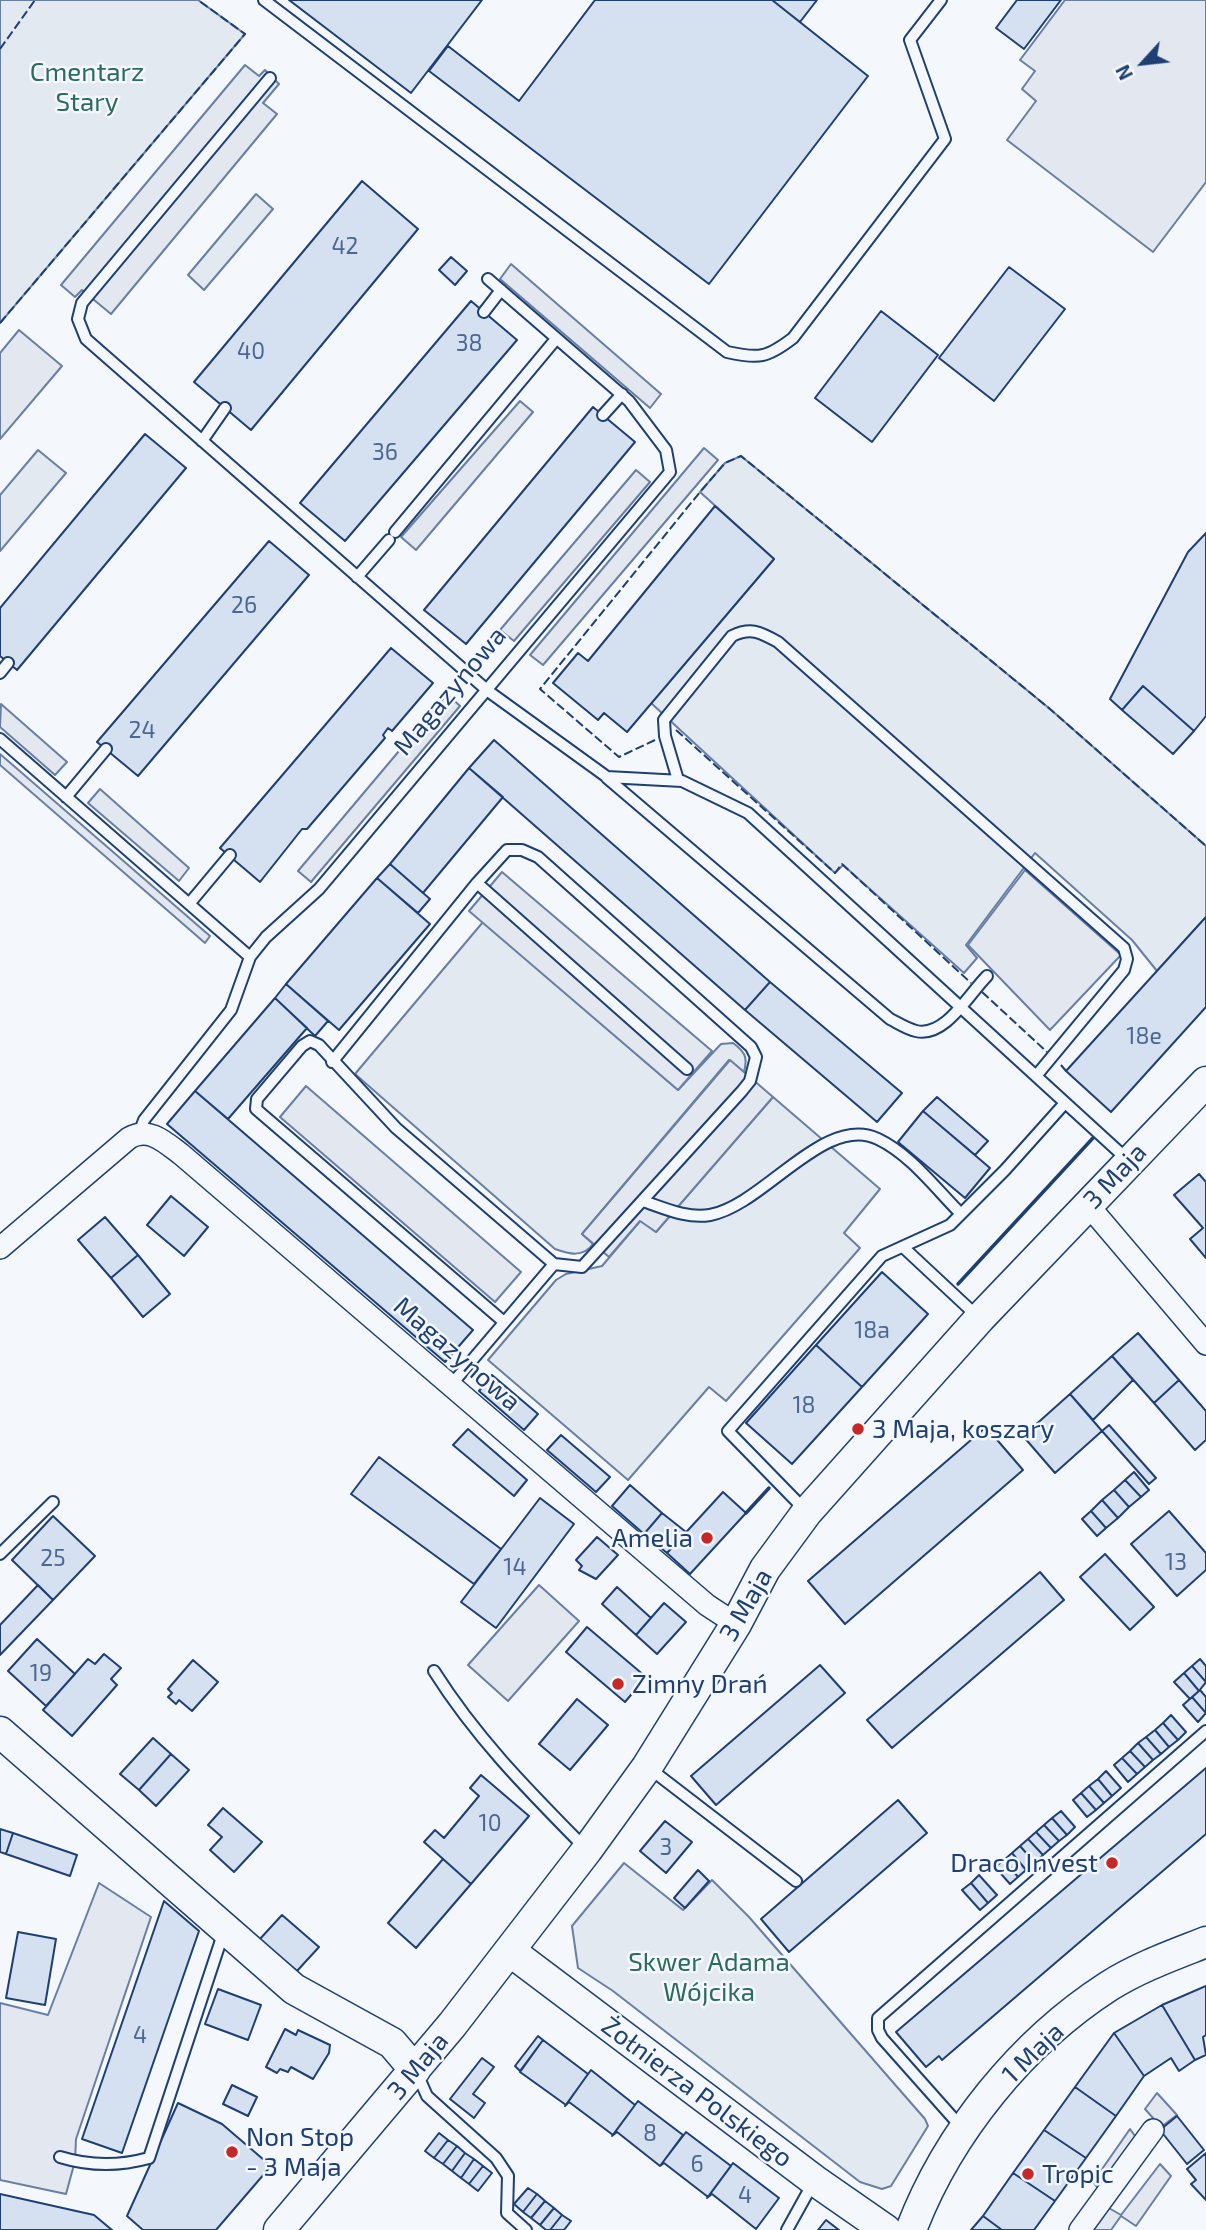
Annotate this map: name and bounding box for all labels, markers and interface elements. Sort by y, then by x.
north arrow [1108,28,1178,98]
park label: Cmentarz Stary [30,56,144,118]
text: N [1110,61,1137,84]
house number: 42 [331,232,359,260]
house number: 38 [456,329,482,357]
house number: 40 [237,337,265,365]
house number: 36 [372,438,398,466]
house number: 26 [231,591,257,619]
street label: Magazynowa [387,620,513,762]
house number: 24 [128,716,156,744]
house number: 18e [1126,1022,1162,1050]
street label: 3 Maja [1077,1137,1153,1215]
street label: Magazynowa [387,1290,527,1418]
house number: 18a [854,1316,890,1344]
house number: 18 [792,1391,816,1419]
place label: 3 Maja, koszary [872,1413,1054,1445]
marker: 3 Maja, koszary [850,1421,866,1437]
place label: Amelia [612,1522,693,1554]
marker: Amelia [699,1530,715,1546]
house number: 25 [40,1544,66,1572]
house number: 13 [1165,1548,1187,1576]
house number: 14 [503,1553,527,1581]
street label: 3 Maja [713,1563,779,1647]
house number: 19 [30,1659,52,1687]
place label: Zimny Drań [632,1668,768,1700]
marker: Zimny Drań [610,1676,626,1692]
house number: 10 [478,1809,502,1837]
house number: 3 [660,1833,672,1861]
place label: Draco Invest [950,1847,1098,1879]
marker: Draco Invest [1104,1855,1120,1871]
park label: Skwer Adama Wójcika [628,1946,790,2008]
street label: Żołnierza Polskiego [595,2010,799,2174]
street label: 1 Maja [996,2016,1070,2090]
house number: 4 [133,2021,147,2049]
street label: 3 Maja [381,2026,455,2106]
house number: 8 [643,2119,657,2147]
place label: Non Stop - 3 Maja [246,2121,354,2182]
marker: Non Stop - 3 Maja [224,2144,240,2160]
house number: 6 [690,2150,704,2178]
place label: Tropic [1042,2158,1114,2190]
marker: Tropic [1020,2166,1036,2182]
house number: 4 [738,2181,752,2209]

